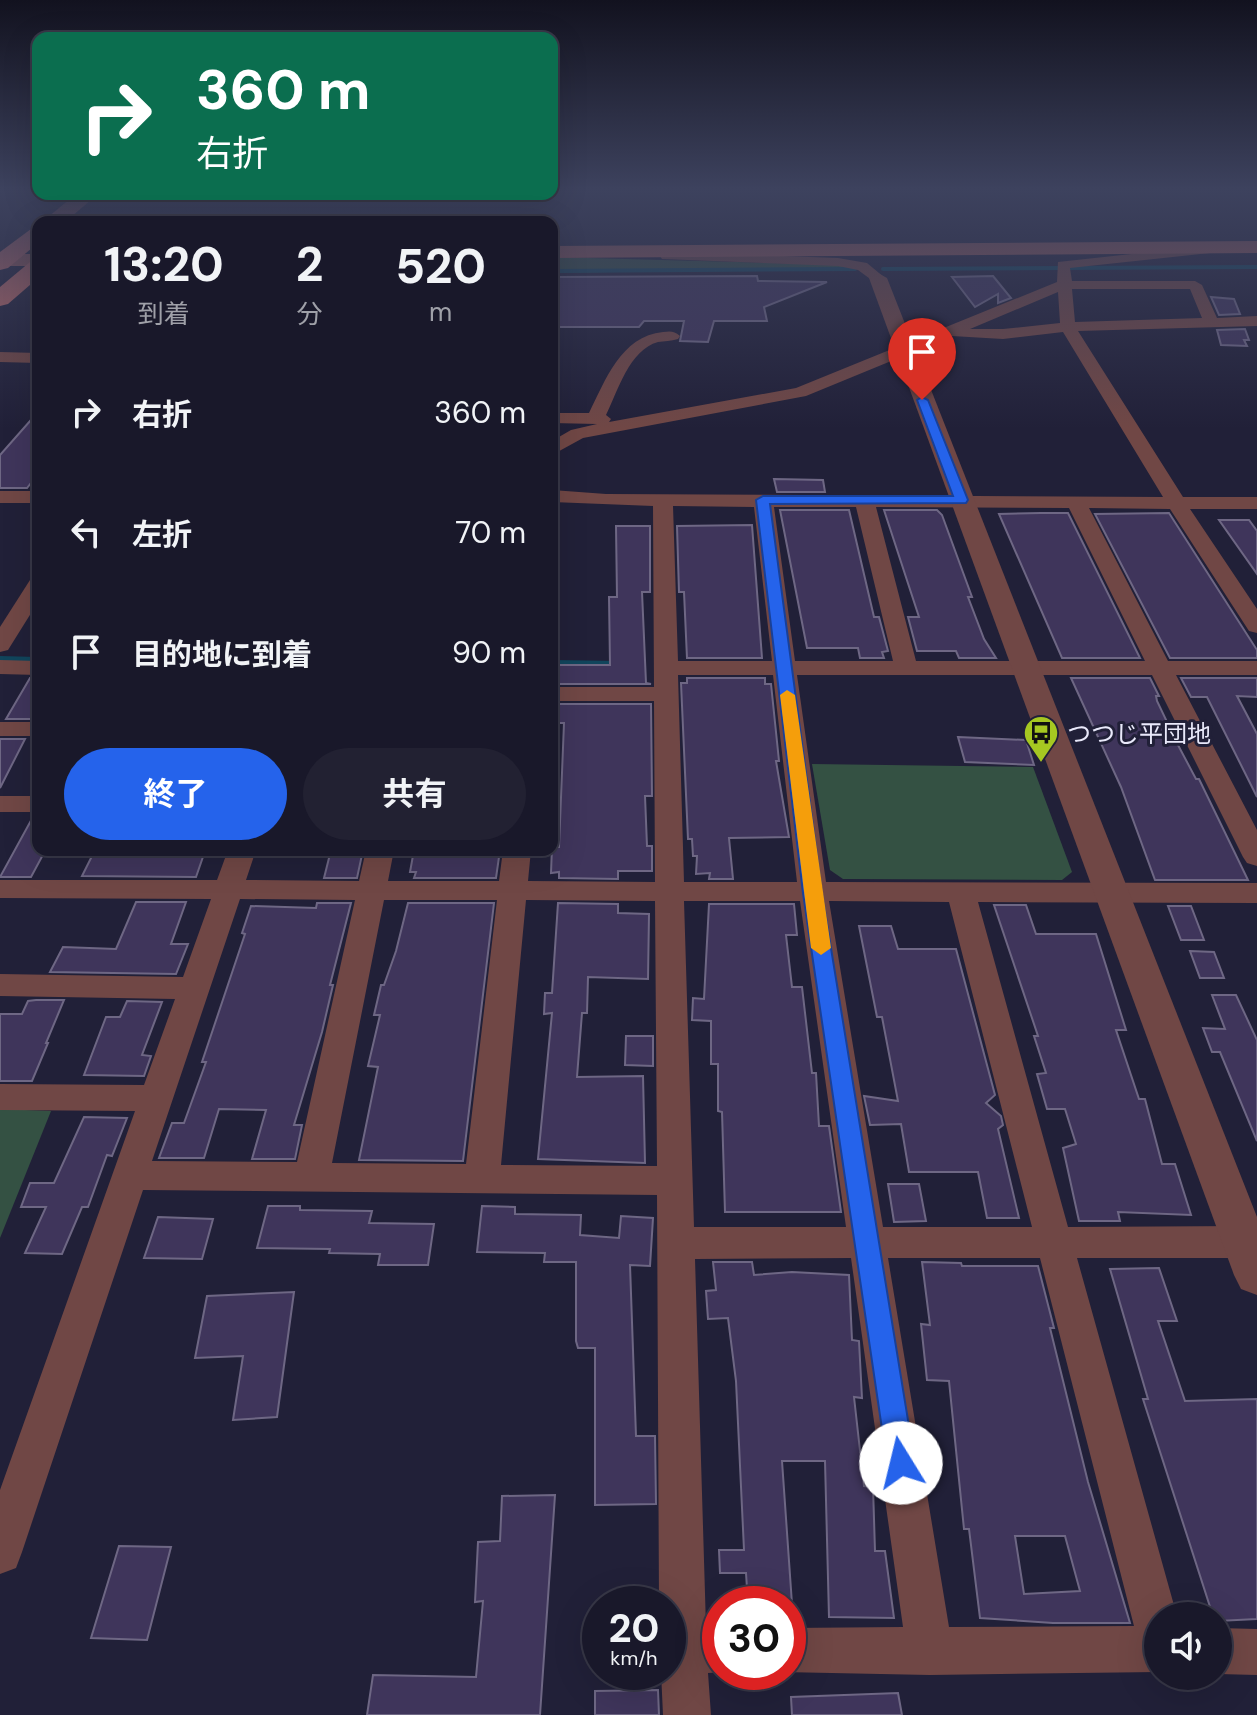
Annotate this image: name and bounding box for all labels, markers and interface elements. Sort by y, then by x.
text: 360 m [196,53,371,126]
icon: right [64,64,168,168]
text: 右折 [196,130,268,177]
text: 13:20 [104,233,224,296]
text: 2 [296,233,323,296]
text: 520 [395,235,486,298]
text: m [429,295,452,329]
text: 到着 [138,297,190,331]
text: 分 [297,297,323,331]
pin [888,318,956,400]
icon: arrive [900,330,944,374]
icon: right [64,390,108,434]
text: 360 m [434,393,526,432]
text: 右折 [132,395,192,434]
icon: left [64,510,108,554]
text: 70 m [455,513,526,552]
text: 左折 [132,515,192,554]
icon: arrive [64,630,108,674]
text: 90 m [452,633,526,672]
text: 目的地に到着 [132,635,312,674]
bus stop icon: つつじ平団地 [1022,714,1060,764]
place label: つつじ平団地 [1067,718,1211,749]
button: 終了 [64,748,287,840]
button: 共有 [303,748,526,840]
position arrow [859,1421,943,1505]
speed limit sign: 30 [702,1586,806,1690]
text: 20 [608,1602,660,1654]
map controls [1144,1602,1232,1690]
button: sound [1144,1602,1232,1690]
text: km/h [610,1645,658,1671]

